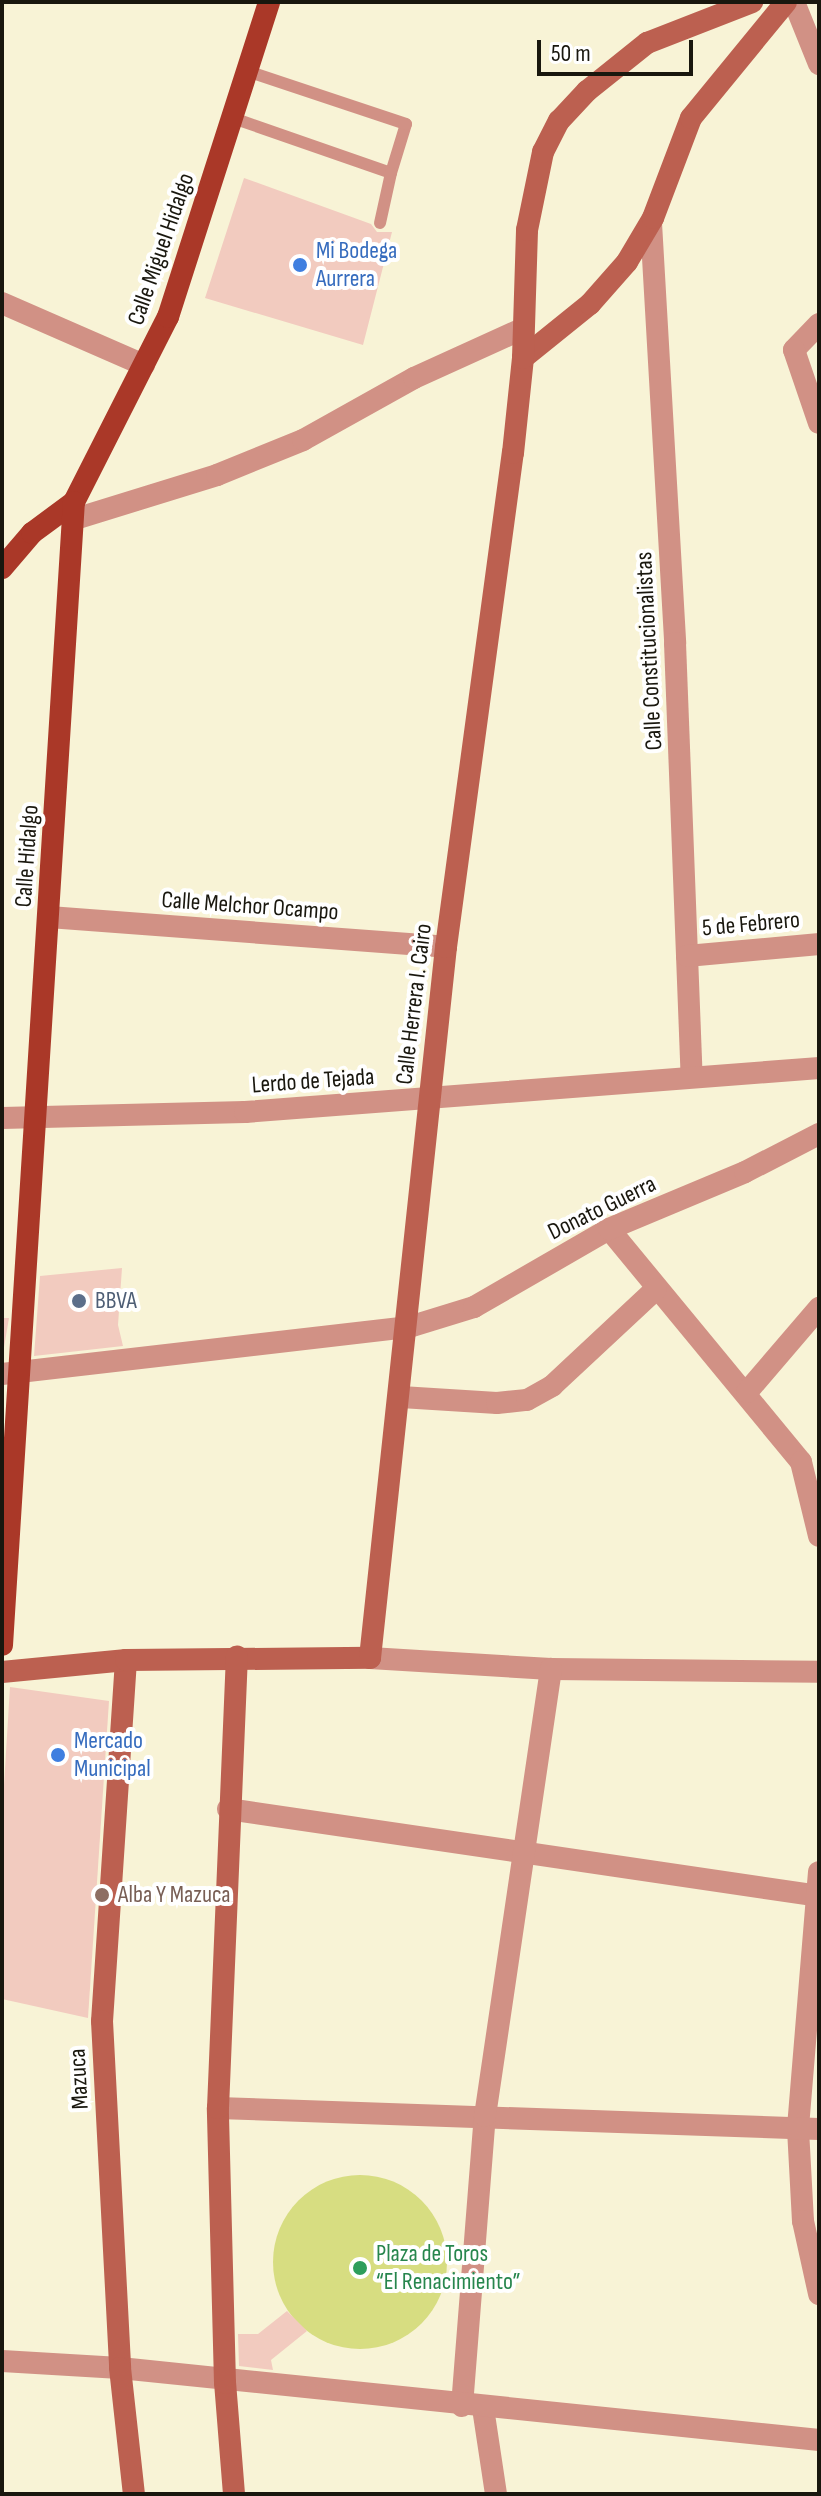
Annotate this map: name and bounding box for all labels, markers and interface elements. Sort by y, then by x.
scale bar [541,24,697,74]
text: 50 m [551,39,591,68]
street label: Calle Miguel Hidalgo [122,169,200,329]
place label: Mi Bodega Aurrera [316,237,397,293]
marker: Mi Bodega Aurrera [291,256,309,274]
street label: Calle Constitucionalistas [629,551,669,751]
street label: Calle Hidalgo [9,804,45,908]
street label: Calle Melchor Ocampo [160,885,340,927]
street label: 5 de Febrero [701,905,801,943]
street label: Calle Herrera I. Cairo [390,922,438,1086]
street label: Lerdo de Tejada [251,1062,375,1100]
street label: Donato Guerra [543,1170,661,1246]
place label: BBVA [95,1287,137,1315]
marker: BBVA [70,1292,88,1310]
place label: Mercado Municipal [74,1727,151,1783]
marker: Mercado Municipal [49,1746,67,1764]
place label: Alba Y Mazuca [118,1881,231,1909]
marker: Alba Y Mazuca [93,1886,111,1904]
street label: Mazuca [63,2048,95,2110]
place label: Plaza de Toros “El Renacimiento” [376,2240,521,2296]
marker: Plaza de Toros “El Renacimiento” [351,2259,369,2277]

